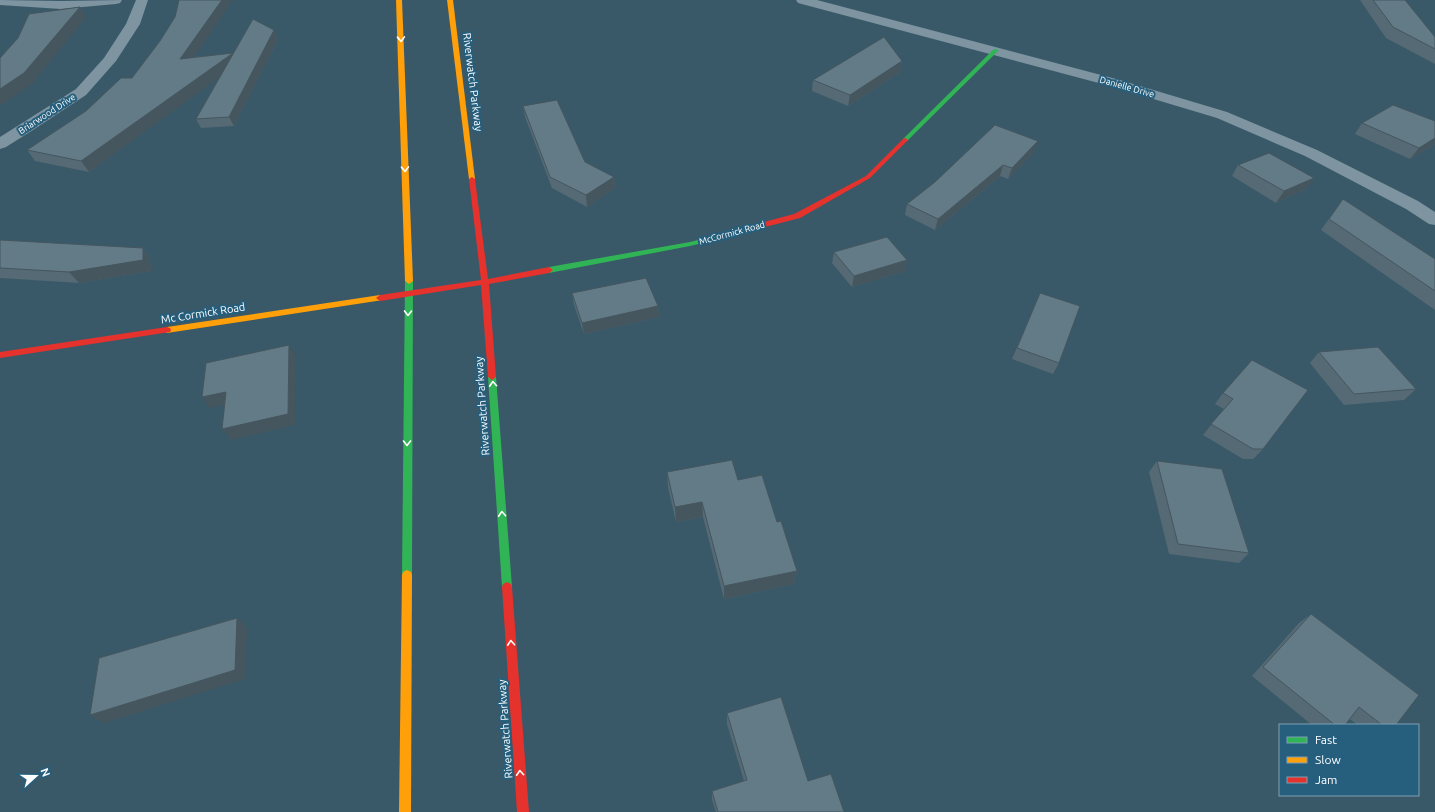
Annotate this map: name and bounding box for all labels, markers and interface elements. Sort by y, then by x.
street label: Riverwatch Parkway [461,32,485,133]
one-way arrow [396,36,405,42]
street label: Danielle Drive [1099,74,1155,100]
street label: Briarwood Drive [17,92,77,136]
one-way arrow [401,166,409,172]
street label: McCormick Road [698,219,766,247]
street label: Mc Cormick Road [160,300,246,326]
one-way arrow [404,310,412,316]
street label: Riverwatch Parkway [473,355,491,456]
one-way arrow [488,381,497,387]
one-way arrow [403,440,411,446]
one-way arrow [497,511,506,517]
one-way arrow [506,640,515,646]
street label: Riverwatch Parkway [496,678,514,779]
legend [1279,724,1419,796]
text: Fast [1315,733,1337,746]
text: Slow [1315,753,1341,766]
north arrow [16,756,56,796]
text: N [38,766,52,778]
one-way arrow [516,770,525,776]
text: Jam [1315,773,1337,786]

